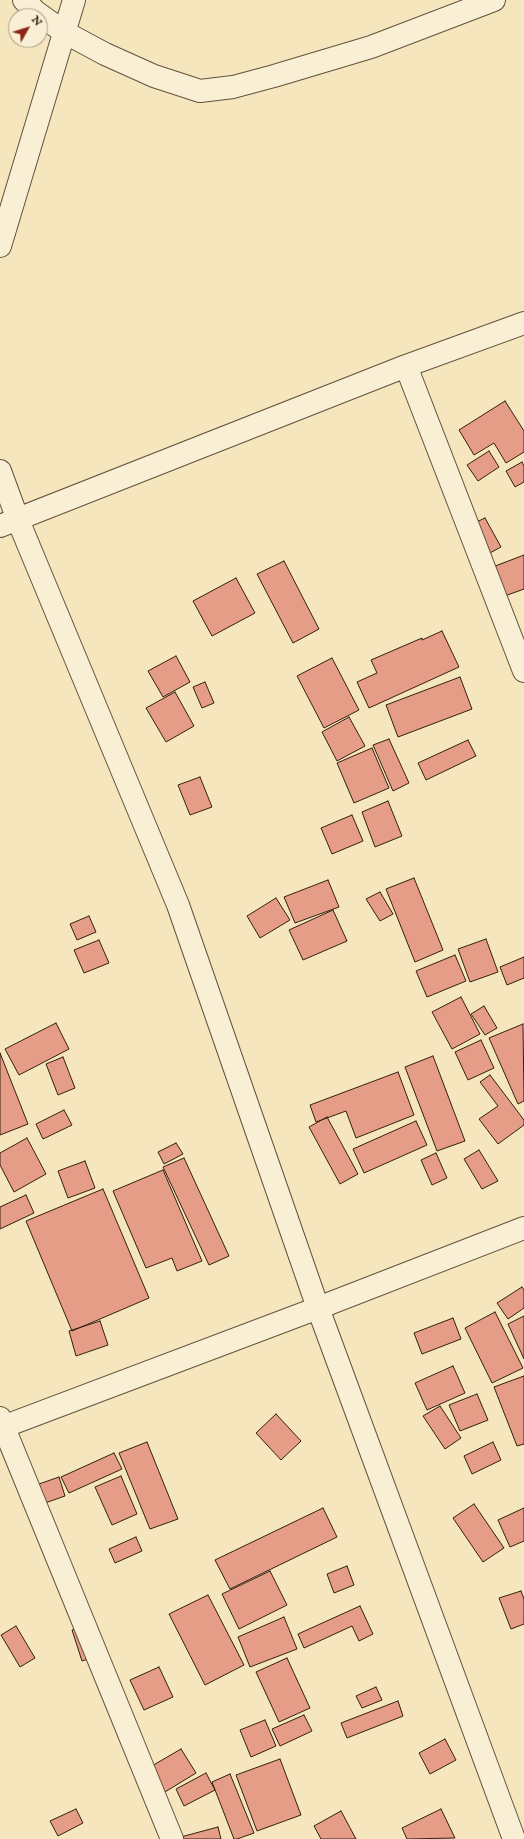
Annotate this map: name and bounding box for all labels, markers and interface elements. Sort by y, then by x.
north arrow [8,8,48,48]
text: N [28,13,45,29]

